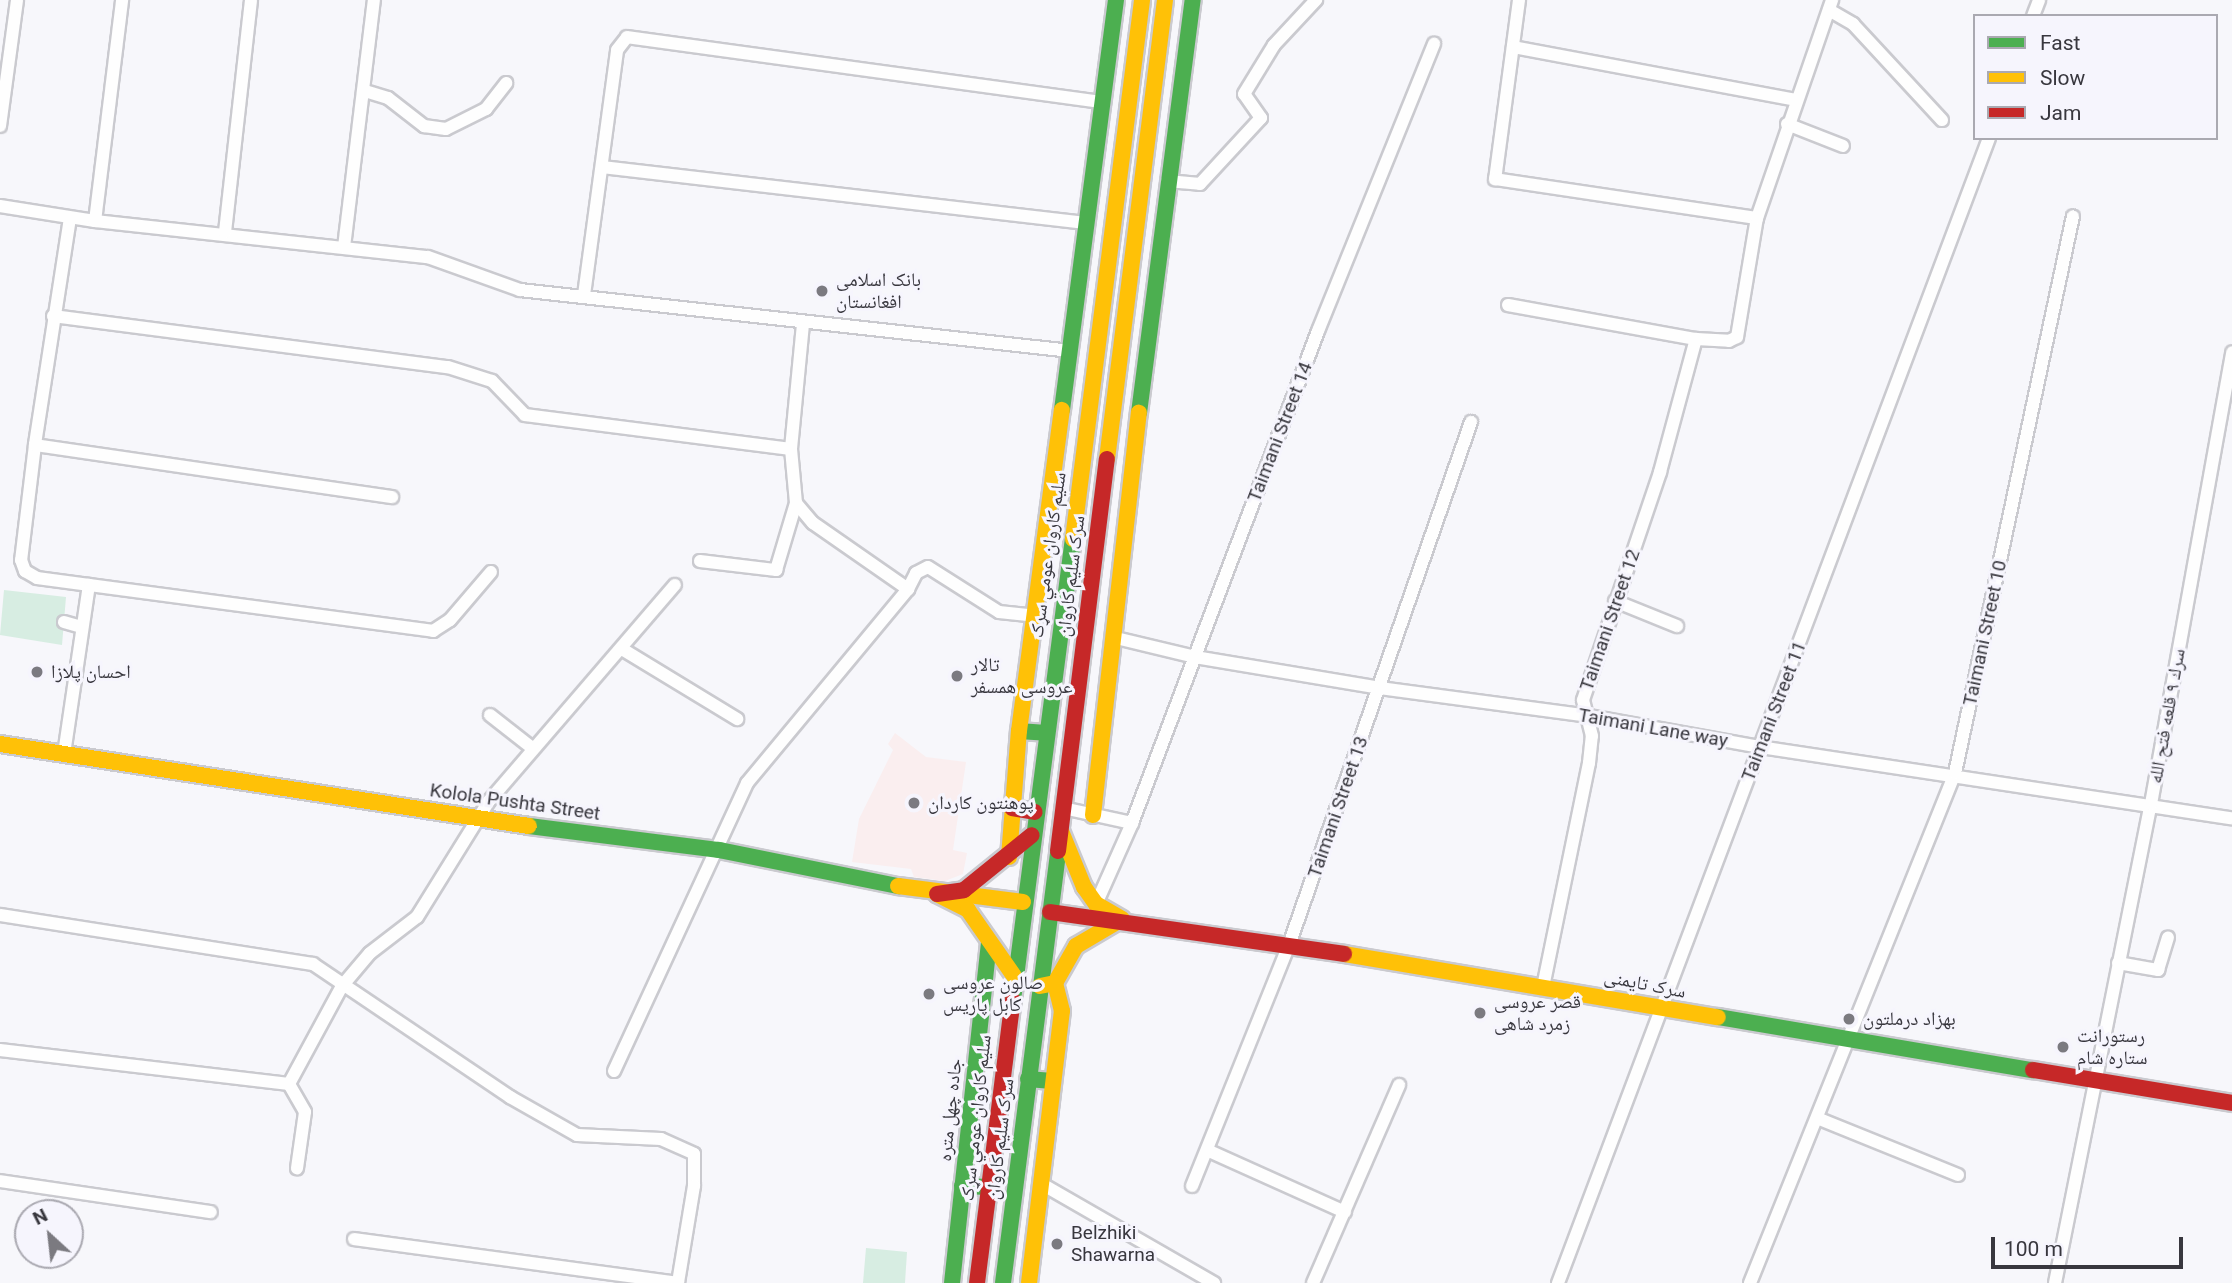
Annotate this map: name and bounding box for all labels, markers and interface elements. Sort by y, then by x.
legend [1973,14,2218,140]
text: Fast [2040,31,2080,55]
text: Slow [2040,66,2085,90]
text: Jam [2040,101,2081,125]
place label: بانک اسلامی افغانستان [836,269,921,313]
marker: بانک اسلامی افغانستان [814,283,830,299]
street label: Taimani Street 14 [1243,359,1317,505]
street label: سلیم کاروان عومي سړک [1025,471,1071,639]
street label: سرک سلیم کاروان [1052,514,1090,638]
street label: Taimani Street 12 [1575,546,1645,694]
street label: Taimani Street 10 [1958,558,2012,708]
street label: Taimani Street 11 [1737,638,1811,784]
street label: سرك ٩ قلعه فتح الله [2144,647,2190,785]
place label: تالار عروسی همسفر [971,654,1073,698]
place label: احسان پلازا [51,661,131,683]
marker: احسان پلازا [29,664,45,680]
marker: تالار عروسی همسفر [949,668,965,684]
street label: Taimani Lane way [1576,704,1730,752]
street label: Taimani Street 13 [1303,733,1373,881]
street label: Kolola Pushta Street [428,779,602,825]
place label: پوهنتون کاردان [928,792,1034,814]
marker: پوهنتون کاردان [906,795,922,811]
street label: سرک تایمنی [1602,965,1688,1003]
place label: صالون عروسی کابل پاریس [943,972,1043,1016]
marker: صالون عروسی کابل پاریس [921,986,937,1002]
place label: قصر عروسی زمرد شاهی [1494,991,1581,1035]
marker: قصر عروسی زمرد شاهی [1472,1005,1488,1021]
place label: بهزاد درملتون [1863,1008,1956,1030]
marker: بهزاد درملتون [1841,1011,1857,1027]
place label: رستورانت ستاره شام [2077,1025,2148,1069]
street label: سلیم کاروان عومي سړک [956,1034,996,1202]
marker: رستورانت ستاره شام [2055,1039,2071,1055]
street label: جاده چهل متره [933,1057,967,1163]
street label: سرک سلیم کاروان [981,1077,1019,1201]
north arrow [14,1199,84,1269]
text: N [29,1203,51,1230]
place label: Belzhiki Shawarna [1071,1222,1155,1266]
scale bar [1994,1224,2186,1268]
marker: Belzhiki Shawarna [1049,1236,1065,1252]
text: 100 m [2004,1237,2063,1261]

